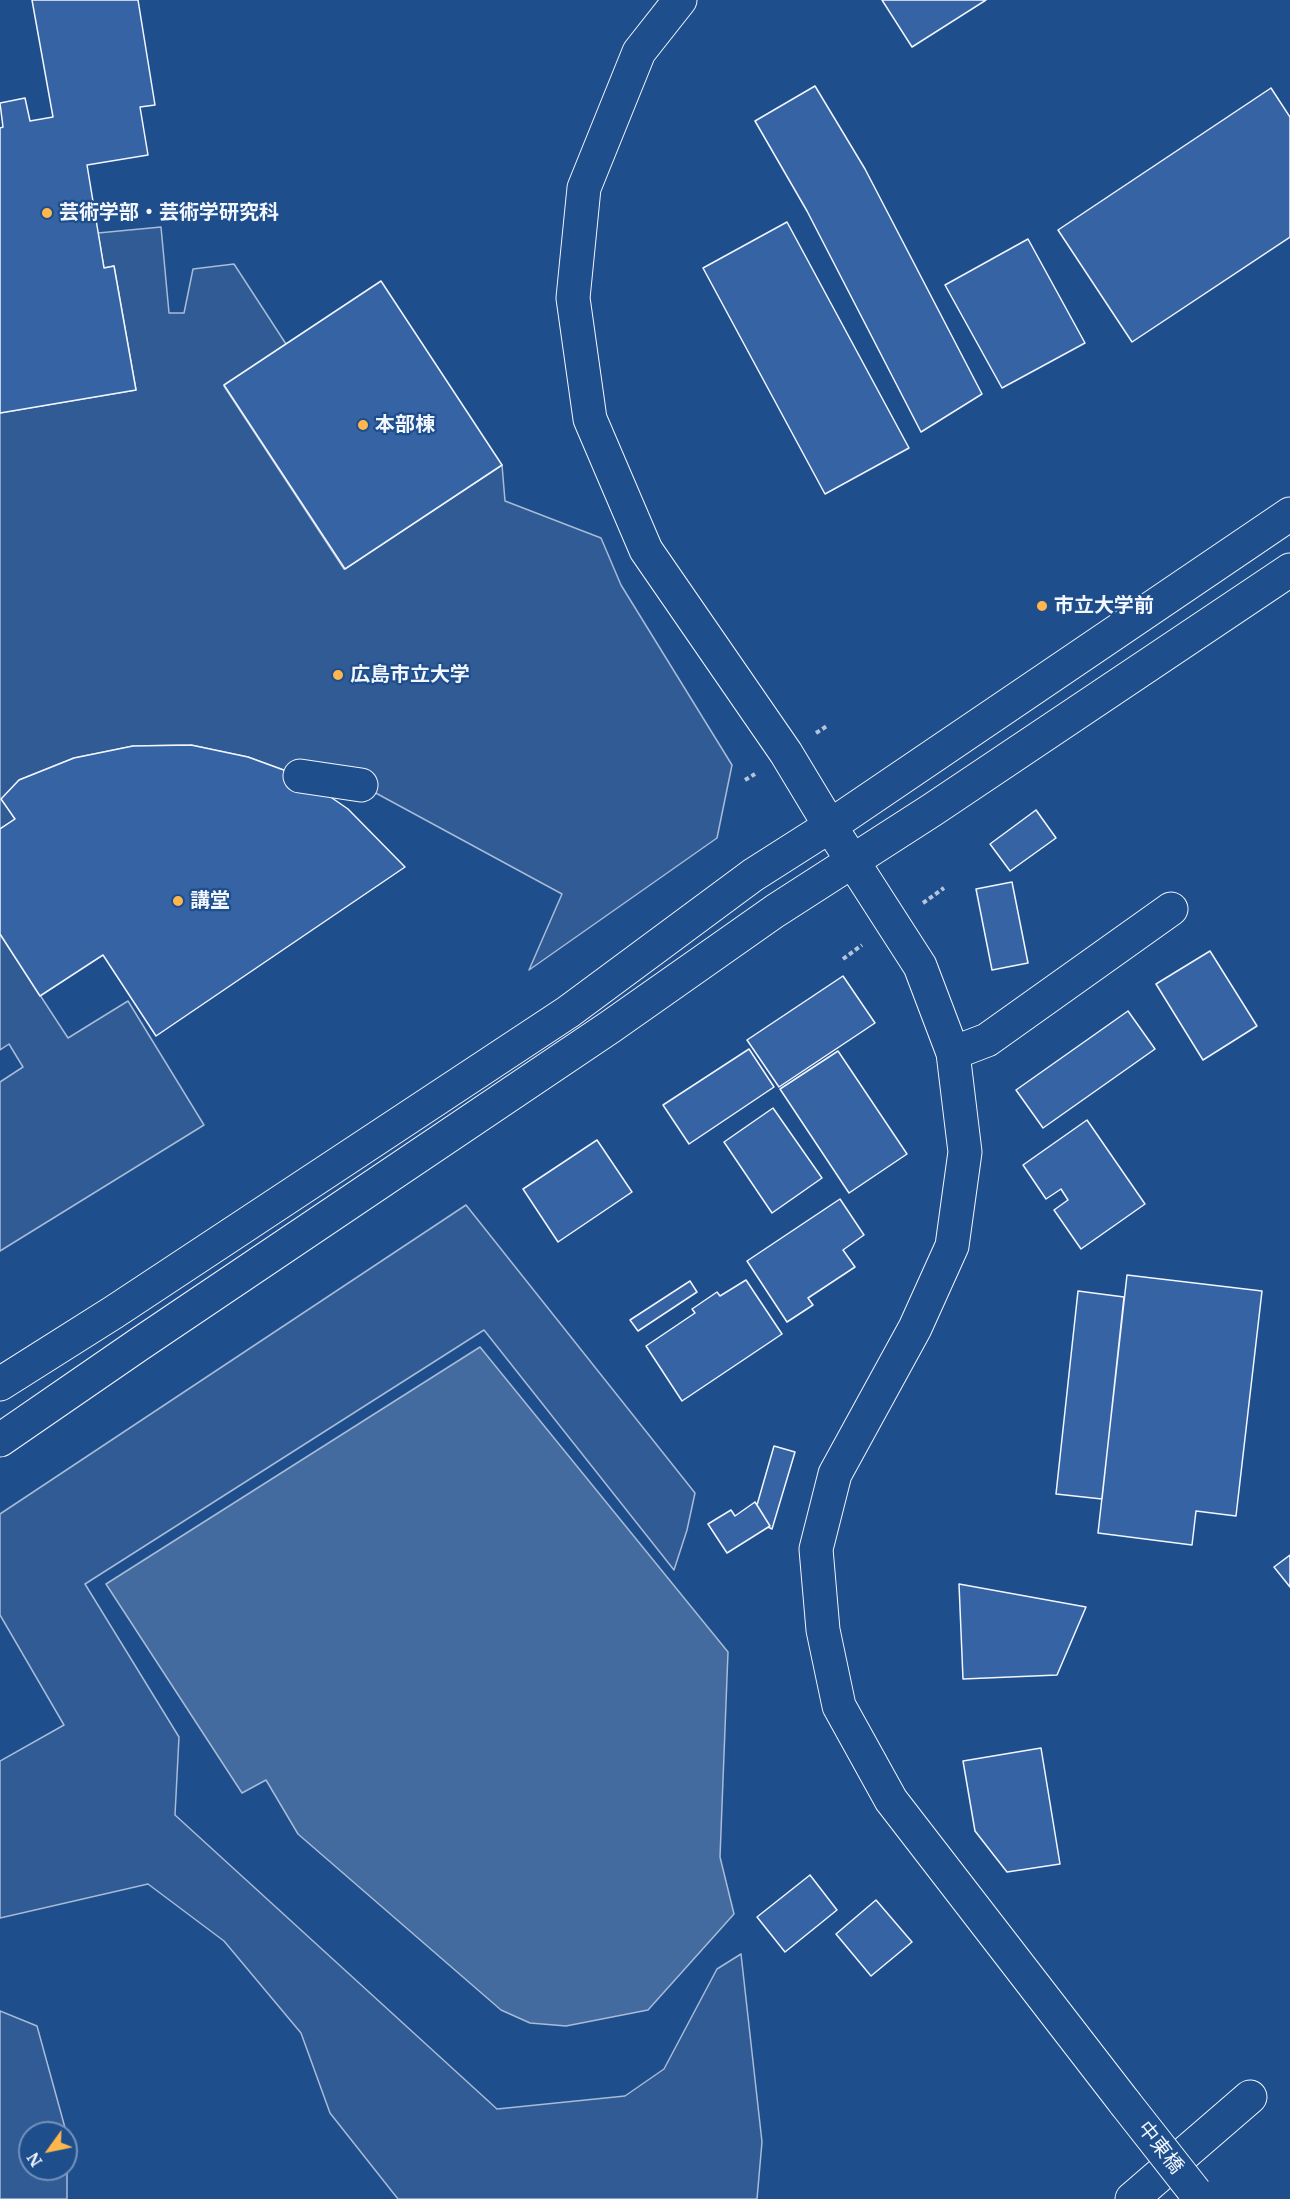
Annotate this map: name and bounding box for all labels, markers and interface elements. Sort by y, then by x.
place label: 芸術学部・芸術学研究科 [59,201,279,225]
marker: 芸術学部・芸術学研究科 [40,206,54,220]
place label: 本部棟 [375,413,435,437]
marker: 本部棟 [356,418,370,432]
place label: 市立大学前 [1054,594,1154,618]
marker: 市立大学前 [1035,599,1049,613]
place label: 広島市立大学 [350,663,470,687]
marker: 広島市立大学 [331,668,345,682]
place label: 講堂 [190,889,230,913]
marker: 講堂 [171,894,185,908]
street label: 中東橋 [1132,2117,1188,2179]
north arrow [18,2121,78,2181]
text: N [23,2149,46,2170]

